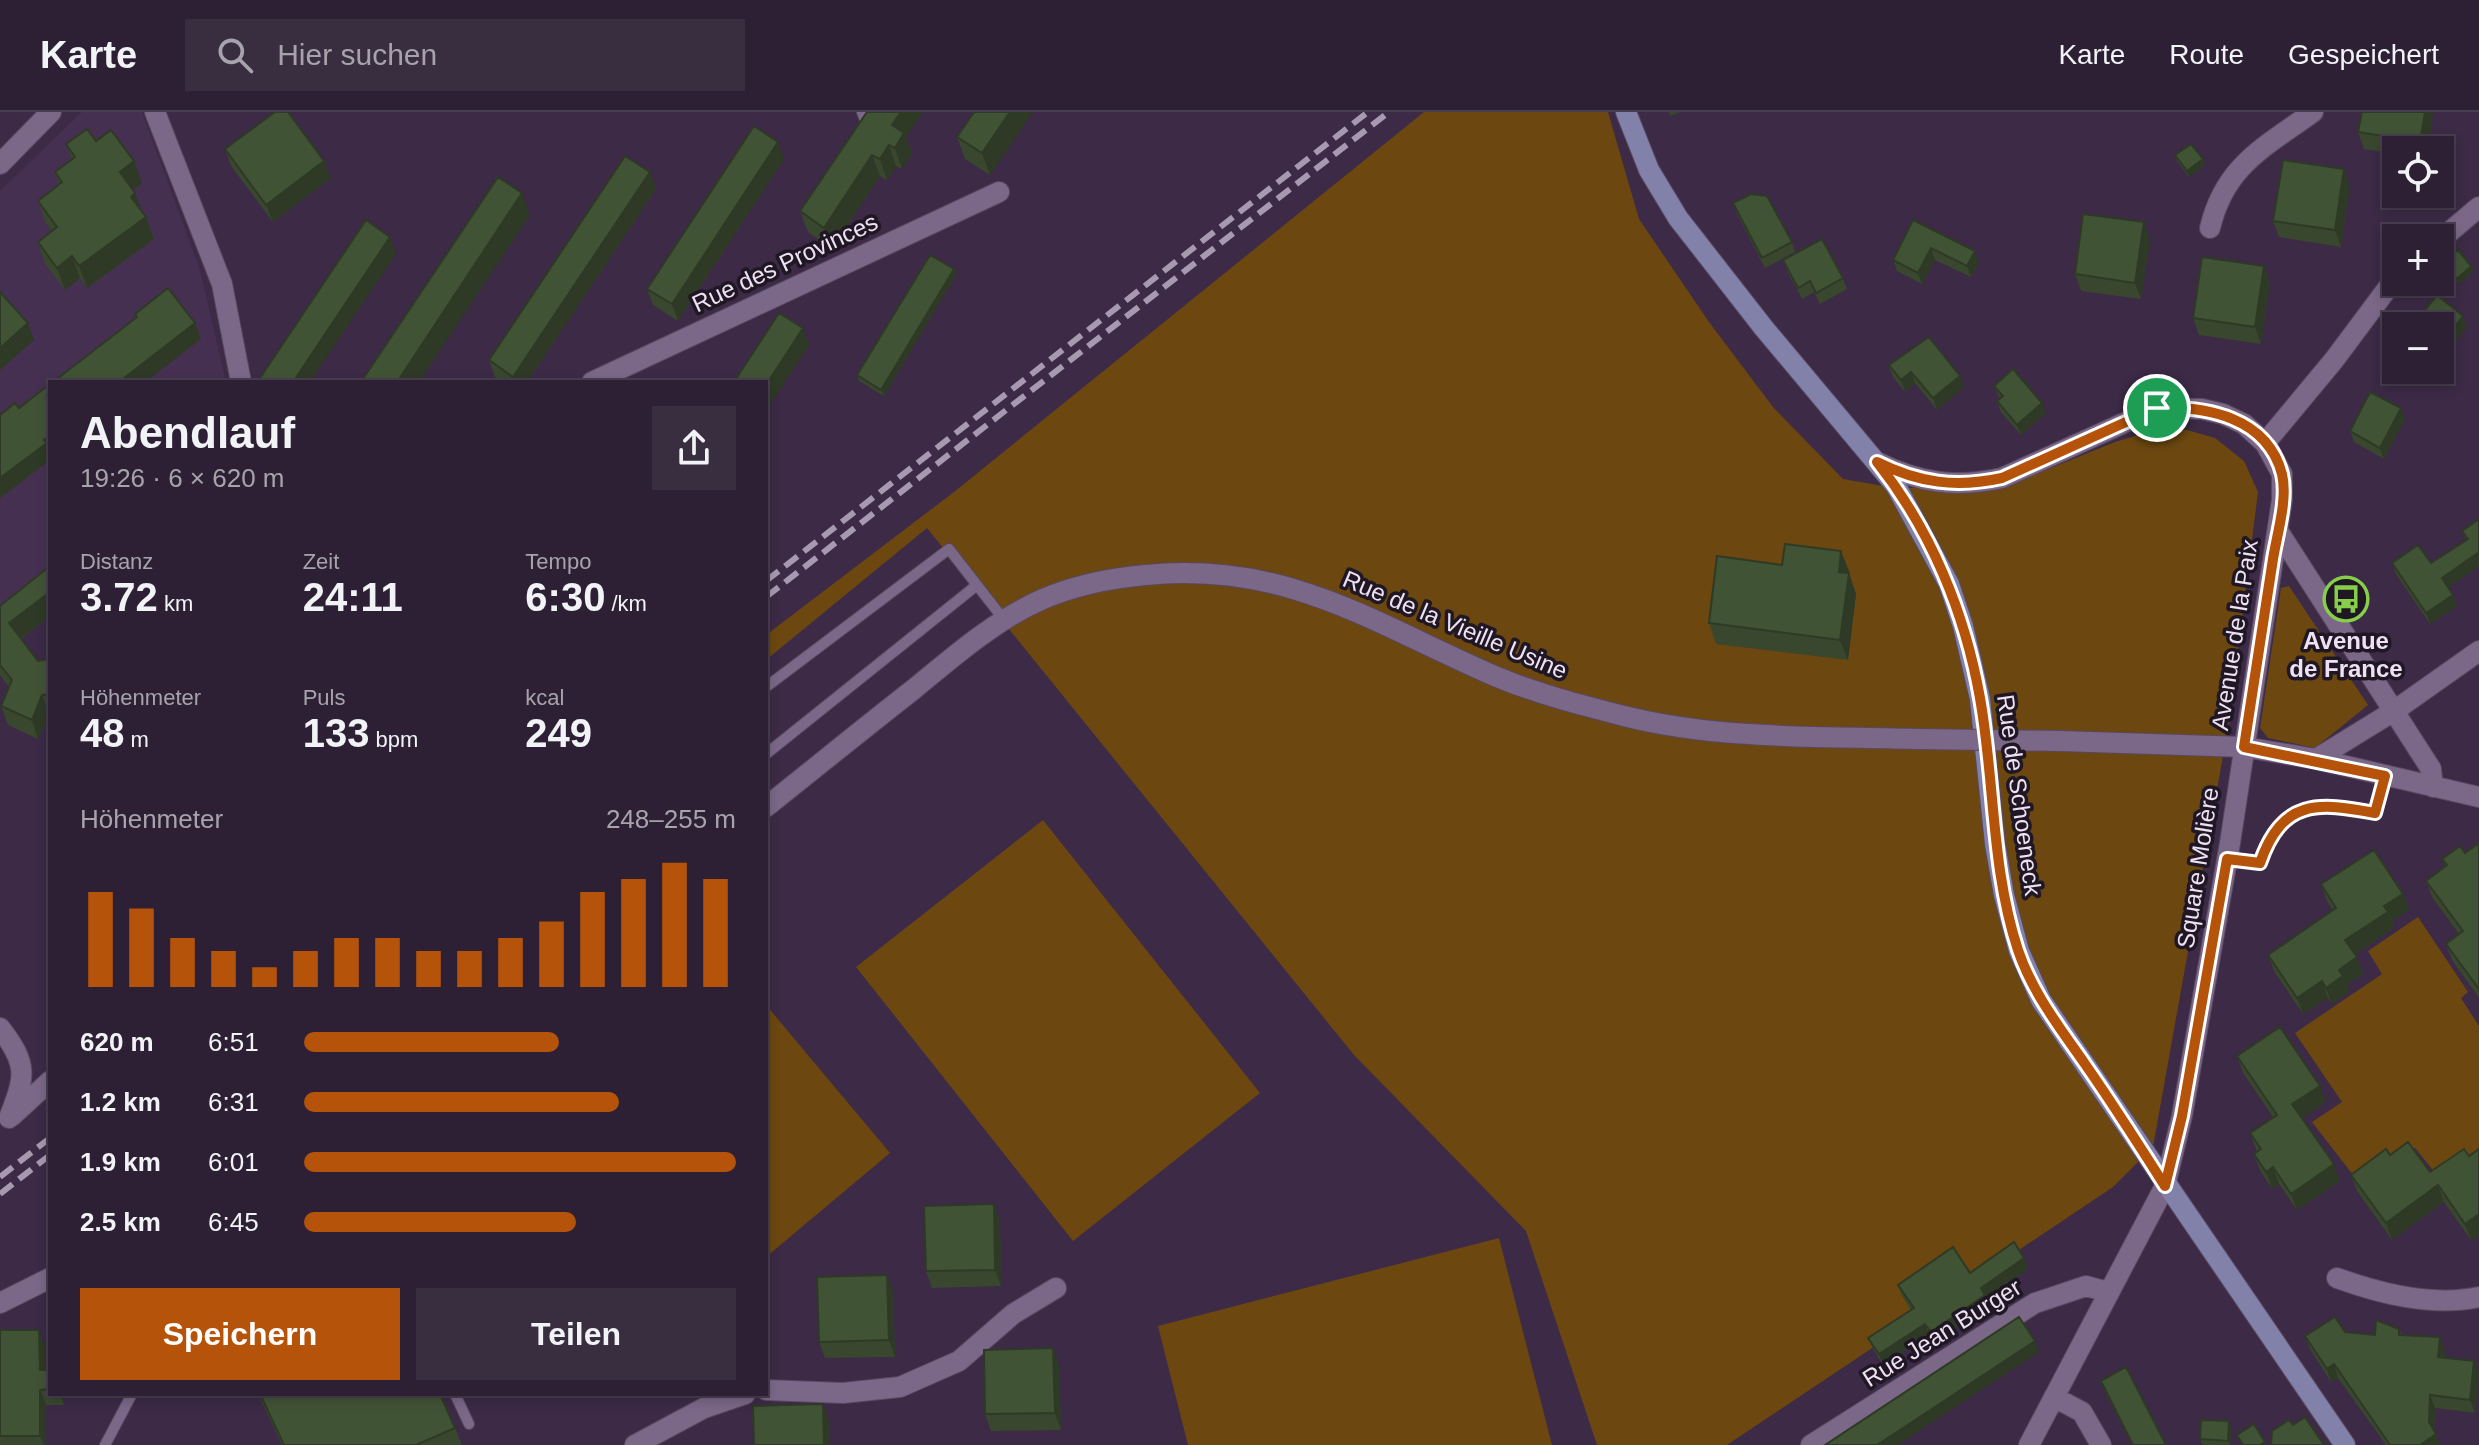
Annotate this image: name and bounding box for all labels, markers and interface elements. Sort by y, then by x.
search box [185,19,745,91]
icon: search [213,33,257,77]
text: Karte [40,34,137,76]
text: Hier suchen [277,38,437,71]
text: Karte [2058,39,2125,70]
text: Route [2169,39,2244,70]
text: Gespeichert [2288,39,2439,70]
map controls [2382,136,2454,384]
button: locate [2382,136,2454,208]
street label: Rue des Provinces [688,208,882,317]
button: + [2382,224,2454,296]
button: − [2382,312,2454,384]
pin [2123,374,2191,442]
icon: arrive [2135,386,2179,430]
button: share [652,406,736,490]
text: Abendlauf [80,408,295,457]
text: 19:26 · 6 × 620 m [80,463,285,493]
street label: Avenue de la Paix [2206,537,2263,732]
text: Distanz [80,549,153,574]
text: Zeit [303,549,339,574]
text: Tempo [525,549,591,574]
street label: Rue de la Vieille Usine [1339,565,1571,684]
text: 3.72 [80,575,158,619]
text: 24:11 [303,575,403,619]
text: 6:30 [525,575,605,619]
bus stop icon: Avenue de France [2322,575,2370,623]
text: km [158,591,193,616]
text: /km [605,591,647,616]
place label: Avenue de France [2289,627,2403,682]
text: Höhenmeter [80,685,201,710]
text: Puls [303,685,345,710]
text: kcal [525,685,564,710]
street label: Rue de Schoeneck [1992,693,2047,898]
text: 48 [80,711,125,755]
text: 133 [303,711,369,755]
text: 249 [525,711,592,755]
text: m [125,727,149,752]
text: bpm [369,727,418,752]
street label: Square Molière [2171,785,2224,950]
text: Höhenmeter [80,804,223,834]
text: 248–255 m [606,804,736,834]
text: 620 m [80,1027,154,1057]
text: 6:51 [208,1027,259,1057]
text: 1.2 km [80,1087,161,1117]
text: 6:31 [208,1087,259,1117]
text: 1.9 km [80,1147,161,1177]
text: 6:01 [208,1147,259,1177]
text: 2.5 km [80,1207,161,1237]
text: 6:45 [208,1207,259,1237]
street label: Rue Jean Burger [1858,1273,2026,1392]
button: Speichern [80,1288,400,1380]
button: Teilen [416,1288,736,1380]

